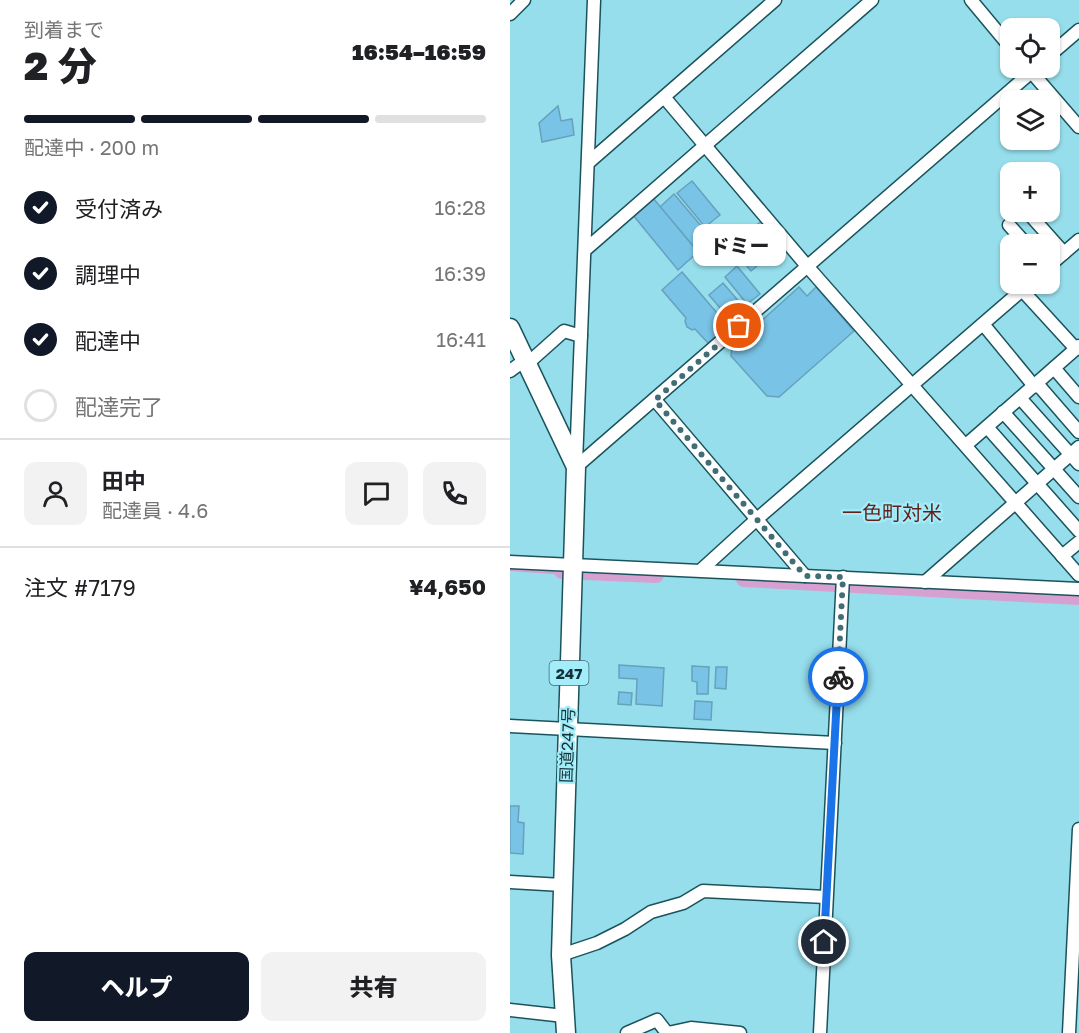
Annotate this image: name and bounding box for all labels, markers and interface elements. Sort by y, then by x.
text: 到着まで [24,17,104,41]
map controls [1000,18,1060,294]
button: locate [1000,18,1060,78]
text: 16:54–16:59 [352,38,486,65]
text: 2 分 [24,42,97,89]
button: layers [1000,90,1060,150]
text: 配達中 · 200 m [24,135,159,159]
button: + [1000,162,1060,222]
icon: check [24,191,57,224]
text: 受付済み [75,195,163,222]
text: 16:28 [434,195,486,219]
callout: ドミー [692,224,786,266]
text: ドミー [710,233,770,257]
button: − [1000,234,1060,294]
icon: check [24,257,57,290]
text: 調理中 [75,261,141,288]
text: 16:39 [434,261,486,285]
pin [713,300,764,351]
icon: bag [722,309,755,342]
icon: check [24,323,57,356]
text: 配達中 [75,327,141,354]
text: 16:41 [436,327,486,351]
text: 配達完了 [75,393,163,420]
button: person [24,462,87,525]
button: chat [345,462,408,525]
button: phone [423,462,486,525]
text: 田中 [102,467,146,494]
text: 配達員 · 4.6 [102,498,208,522]
district label: 一色町対米 [842,500,942,524]
text: ¥4,650 [409,573,486,600]
text: 注文 #7179 [24,574,136,601]
courier [808,647,868,707]
road number: 247 [550,661,588,685]
icon: bike [822,661,855,694]
street label: 国道247号 [556,707,578,783]
pin [798,916,849,967]
icon: home [807,925,840,958]
button: ヘルプ [24,952,249,1021]
button: 共有 [261,952,486,1021]

